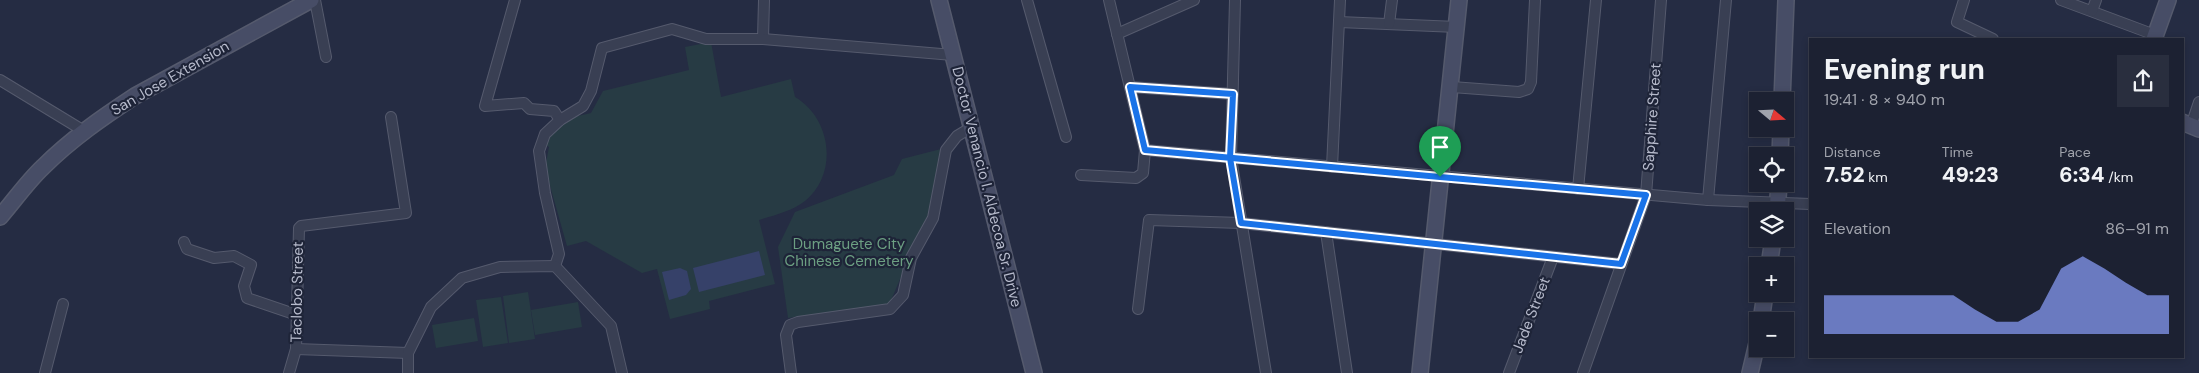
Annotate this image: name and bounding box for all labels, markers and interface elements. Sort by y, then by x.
street label: San Jose Extension [107,36,233,120]
text: Evening run [1824,51,1985,88]
button: share [2117,55,2169,107]
street label: Sapphire Street [1638,62,1666,172]
street label: Doctor Venancio I. Aldecoa Sr. Drive [947,65,1027,309]
text: 19:41 · 8 × 940 m [1824,89,1945,110]
north arrow [1749,92,1794,138]
map controls [1749,92,1794,357]
pin [1419,126,1461,177]
icon: arrive [1426,133,1454,161]
text: Distance [1824,143,1881,161]
text: Time [1942,143,1973,161]
text: Pace [2059,143,2091,161]
button: locate [1749,147,1794,192]
text: 7.52 [1824,161,1865,189]
text: 49:23 [1942,161,1999,189]
text: 6:34 [2059,161,2105,189]
text: km [1865,168,1888,186]
text: /km [2105,168,2133,186]
button: layers [1749,202,1794,247]
text: Elevation [1824,218,1891,239]
text: 86–91 m [2105,218,2169,239]
park label: Dumaguete City Chinese Cemetery [784,234,914,271]
street label: Taclobo Street [286,241,308,343]
button: + [1749,257,1794,302]
street label: Jade Street [1507,274,1555,356]
button: − [1749,312,1794,357]

